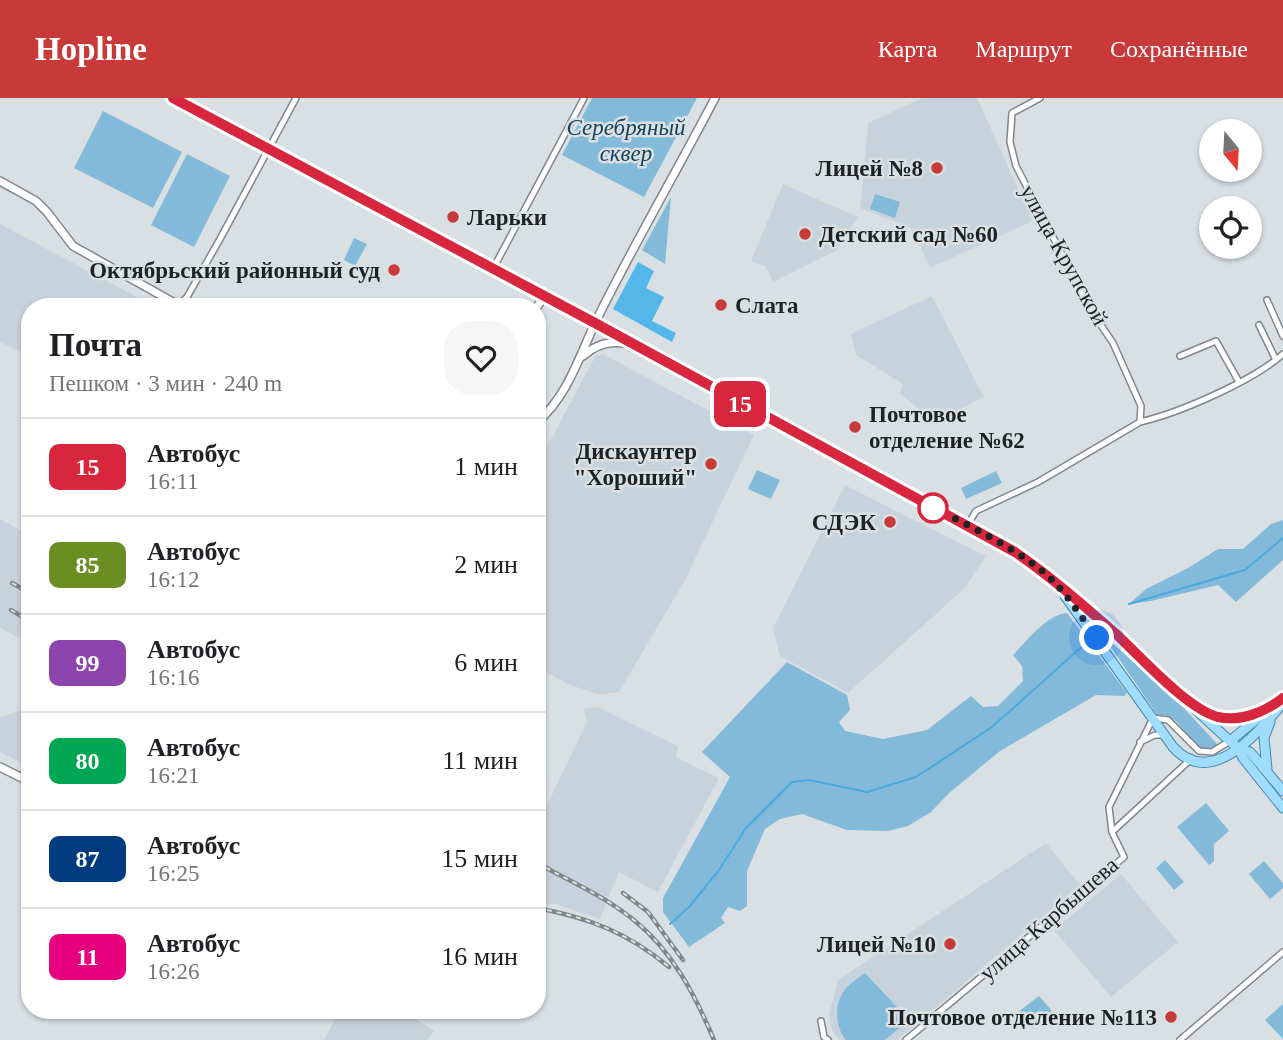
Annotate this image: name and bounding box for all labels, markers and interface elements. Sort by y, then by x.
text: Hopline [35,31,147,67]
text: Карта [878,36,937,62]
text: Маршрут [975,36,1072,62]
text: Сохранённые [1110,36,1248,62]
park label: Серебряный сквер [566,115,686,166]
north arrow [1199,119,1262,182]
map controls [1199,119,1262,259]
place label: Лицей №8 [816,156,923,181]
marker: Лицей №8 [929,160,945,176]
street label: улица Крупской [1015,180,1113,330]
button: locate [1199,196,1262,259]
place label: Ларьки [467,205,547,230]
marker: Ларьки [445,209,461,225]
place label: Детский сад №60 [819,222,998,247]
marker: Детский сад №60 [797,226,813,242]
place label: Октябрьский районный суд [89,258,380,283]
marker: Октябрьский районный суд [386,262,402,278]
place label: Слата [735,293,799,318]
marker: Слата [713,297,729,313]
button: heart [444,321,518,395]
text: Почта [49,327,142,363]
text: Пешком · 3 мин · 240 m [49,371,282,396]
line badge: 15 [708,381,772,427]
text: 15 [728,391,752,417]
place label: Почтовое отделение №62 [869,402,1025,453]
marker: Почтовое отделение №62 [847,419,863,435]
text: Автобус [147,439,240,468]
place label: Дискаунтер "Хороший" [574,439,697,490]
text: 1 мин [454,452,518,481]
text: 15 [76,454,100,480]
marker: Дискаунтер "Хороший" [703,456,719,472]
text: 16:11 [147,469,199,494]
unlabelled marker [918,493,948,523]
place label: СДЭК [812,510,876,535]
marker: СДЭК [882,514,898,530]
text: Автобус [147,537,240,566]
text: 2 мин [454,550,518,579]
text: 85 [76,552,100,578]
text: 16:12 [147,567,199,592]
your location [1079,620,1114,655]
text: Автобус [147,635,240,664]
text: 6 мин [454,648,518,677]
text: 99 [76,650,100,676]
text: 16:16 [147,665,199,690]
text: Автобус [147,733,240,762]
text: 11 мин [442,746,518,775]
text: 80 [76,748,100,774]
text: 16:21 [147,763,199,788]
text: Автобус [147,831,240,860]
text: 15 мин [441,844,518,873]
text: 87 [76,846,100,872]
street label: улица Карбышева [975,852,1123,986]
text: 16:25 [147,861,199,886]
text: Автобус [147,929,240,958]
place label: Лицей №10 [817,932,936,957]
marker: Лицей №10 [942,936,958,952]
text: 16 мин [441,942,518,971]
text: 11 [76,944,99,970]
text: 16:26 [147,959,199,984]
place label: Почтовое отделение №113 [888,1005,1157,1030]
marker: Почтовое отделение №113 [1163,1009,1179,1025]

